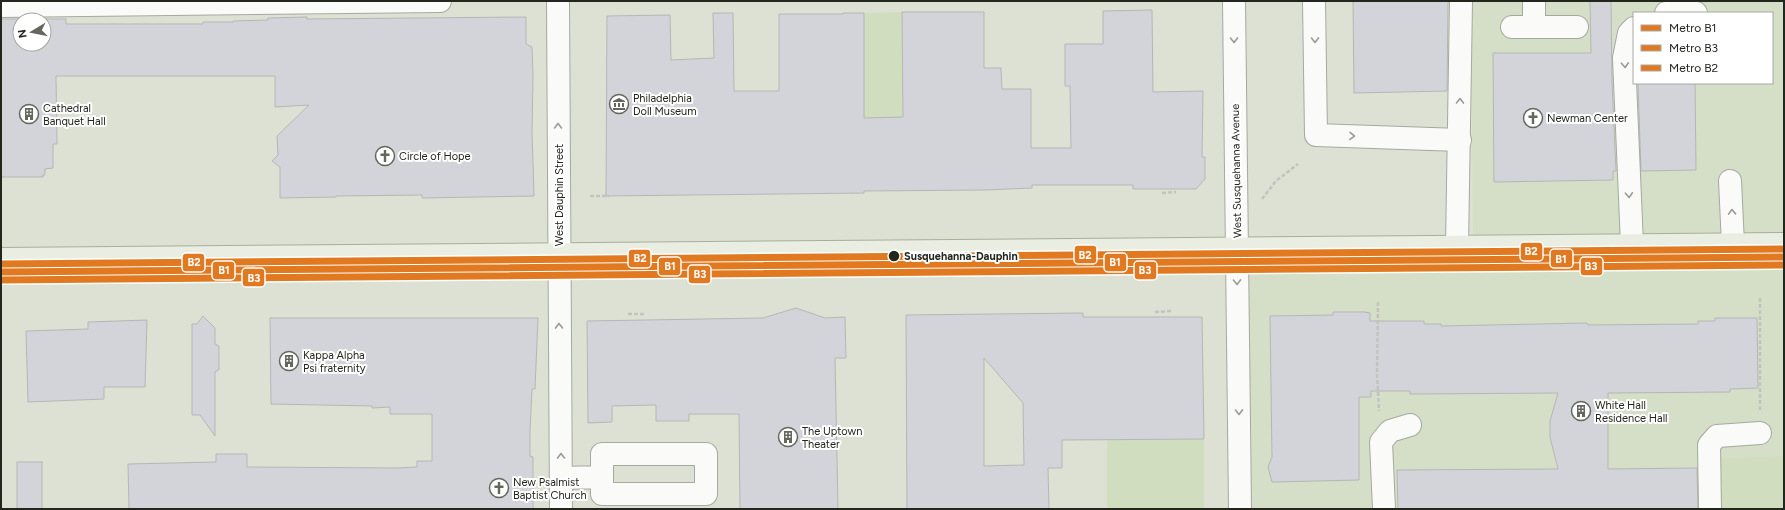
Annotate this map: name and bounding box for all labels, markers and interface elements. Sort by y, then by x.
north arrow [12,12,52,52]
legend [1633,12,1773,84]
text: Metro B1 [1669,21,1717,35]
text: N [16,28,30,39]
one-way arrow [1230,37,1238,43]
one-way arrow [1311,37,1319,43]
text: Metro B3 [1669,41,1718,55]
text: Metro B2 [1669,61,1718,75]
one-way arrow [1621,62,1629,68]
place label: Philadelphia Doll Museum [633,92,697,118]
museum icon: Philadelphia Doll Museum [608,93,630,115]
one-way arrow [1456,98,1465,104]
place label: Cathedral Banquet Hall [43,102,106,128]
building icon: Cathedral Banquet Hall [18,103,40,125]
street label: West Susquehanna Avenue [1229,104,1244,238]
church icon: Newman Center [1522,107,1544,129]
place label: Newman Center [1547,112,1628,125]
one-way arrow [554,123,562,129]
one-way arrow [1349,131,1355,140]
street label: West Dauphin Street [553,144,566,246]
church icon: Circle of Hope [374,145,396,167]
place label: Circle of Hope [399,150,471,163]
one-way arrow [1625,192,1634,198]
one-way arrow [1727,209,1736,215]
line badge: B2 [1520,242,1543,261]
line badge: B2 [1074,245,1097,264]
text: B2 [1524,245,1538,258]
line badge: B2 [628,249,651,268]
marker: Susquehanna-Dauphin [887,249,901,263]
text: B2 [1078,249,1092,262]
line badge: B1 [1550,249,1573,268]
place label: Susquehanna-Dauphin [904,250,1018,263]
text: B2 [633,252,647,265]
line badge: B2 [182,253,205,272]
line badge: B1 [1104,253,1127,272]
text: B1 [1555,253,1567,266]
text: B2 [187,256,201,269]
text: B1 [1109,256,1121,269]
line badge: B1 [658,257,681,276]
line badge: B3 [1580,257,1603,276]
text: B1 [664,260,676,273]
text: B3 [1585,260,1597,273]
line badge: B1 [212,261,235,280]
line badge: B3 [1134,261,1157,280]
text: B1 [218,264,230,277]
text: B3 [1139,264,1151,277]
line badge: B3 [688,265,711,284]
line badge: B3 [242,268,265,287]
text: B3 [694,268,706,281]
text: B3 [248,272,260,285]
one-way arrow [1233,279,1241,285]
one-way arrow [555,323,564,329]
place label: Kappa Alpha Psi fraternity [303,349,366,375]
building icon: Kappa Alpha Psi fraternity [278,350,300,372]
place label: White Hall Residence Hall [1595,399,1668,425]
building icon: White Hall Residence Hall [1570,400,1592,422]
one-way arrow [1235,409,1243,415]
place label: The Uptown Theater [802,425,862,451]
building icon: The Uptown Theater [777,426,799,448]
one-way arrow [557,453,565,459]
place label: New Psalmist Baptist Church [513,476,587,502]
church icon: New Psalmist Baptist Church [488,477,510,499]

